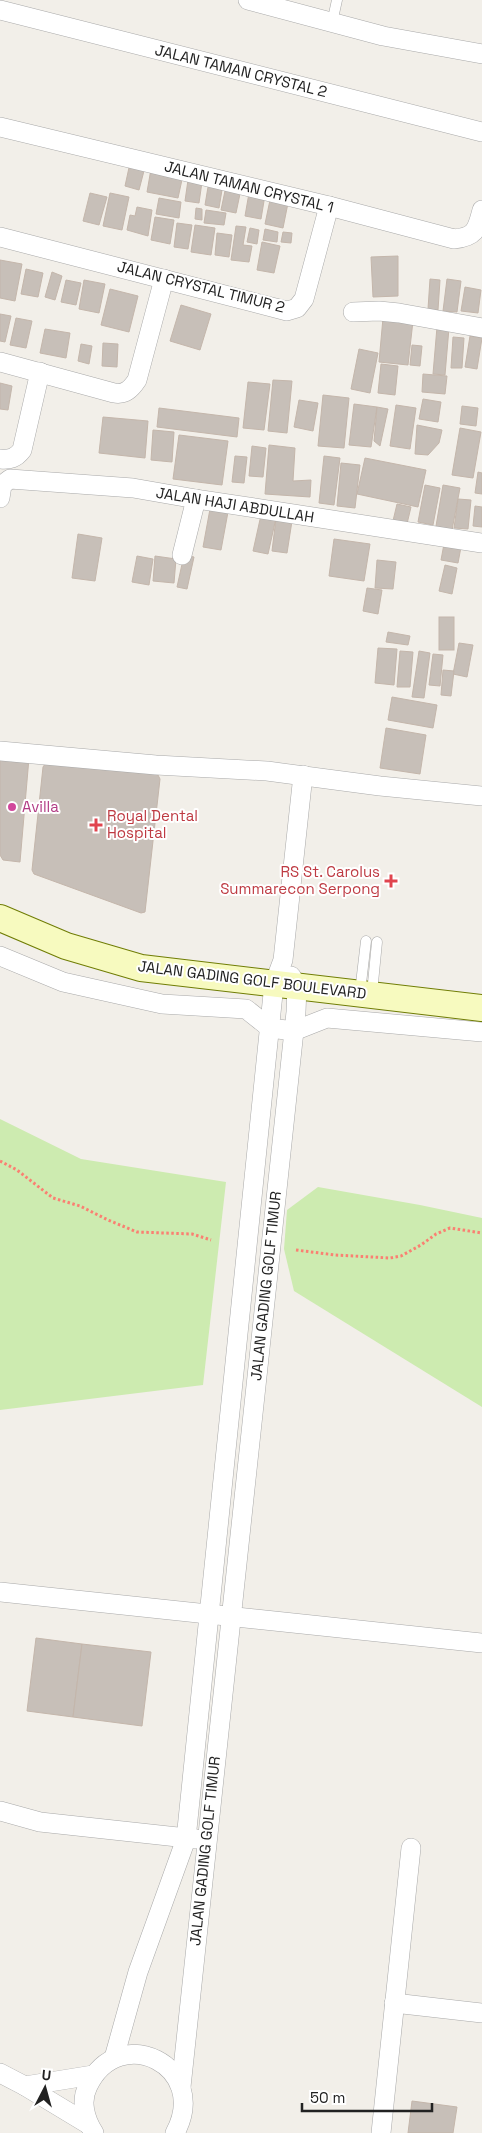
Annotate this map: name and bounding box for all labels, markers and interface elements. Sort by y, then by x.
street label: JALAN TAMAN CRYSTAL 2 [153,40,329,101]
street label: JALAN TAMAN CRYSTAL 1 [162,156,336,217]
street label: JALAN CRYSTAL TIMUR 2 [115,256,287,317]
street label: JALAN HAJI ABDULLAH [155,483,316,526]
place label: Avilla [22,797,59,816]
marker: Avilla [6,801,18,813]
place label: Royal Dental Hospital [107,806,198,842]
marker: Royal Dental Hospital [89,818,103,832]
place label: RS St. Carolus Summarecon Serpong [220,862,380,898]
marker: RS St. Carolus Summarecon Serpong [384,874,398,888]
street label: JALAN GADING GOLF BOULEVARD [137,956,367,1003]
street label: JALAN GADING GOLF TIMUR [246,1190,285,1382]
street label: JALAN GADING GOLF TIMUR [185,1755,224,1947]
north arrow [20,2063,70,2113]
text: U [41,2066,52,2085]
scale bar [302,2080,432,2112]
text: 50 m [310,2088,345,2107]

